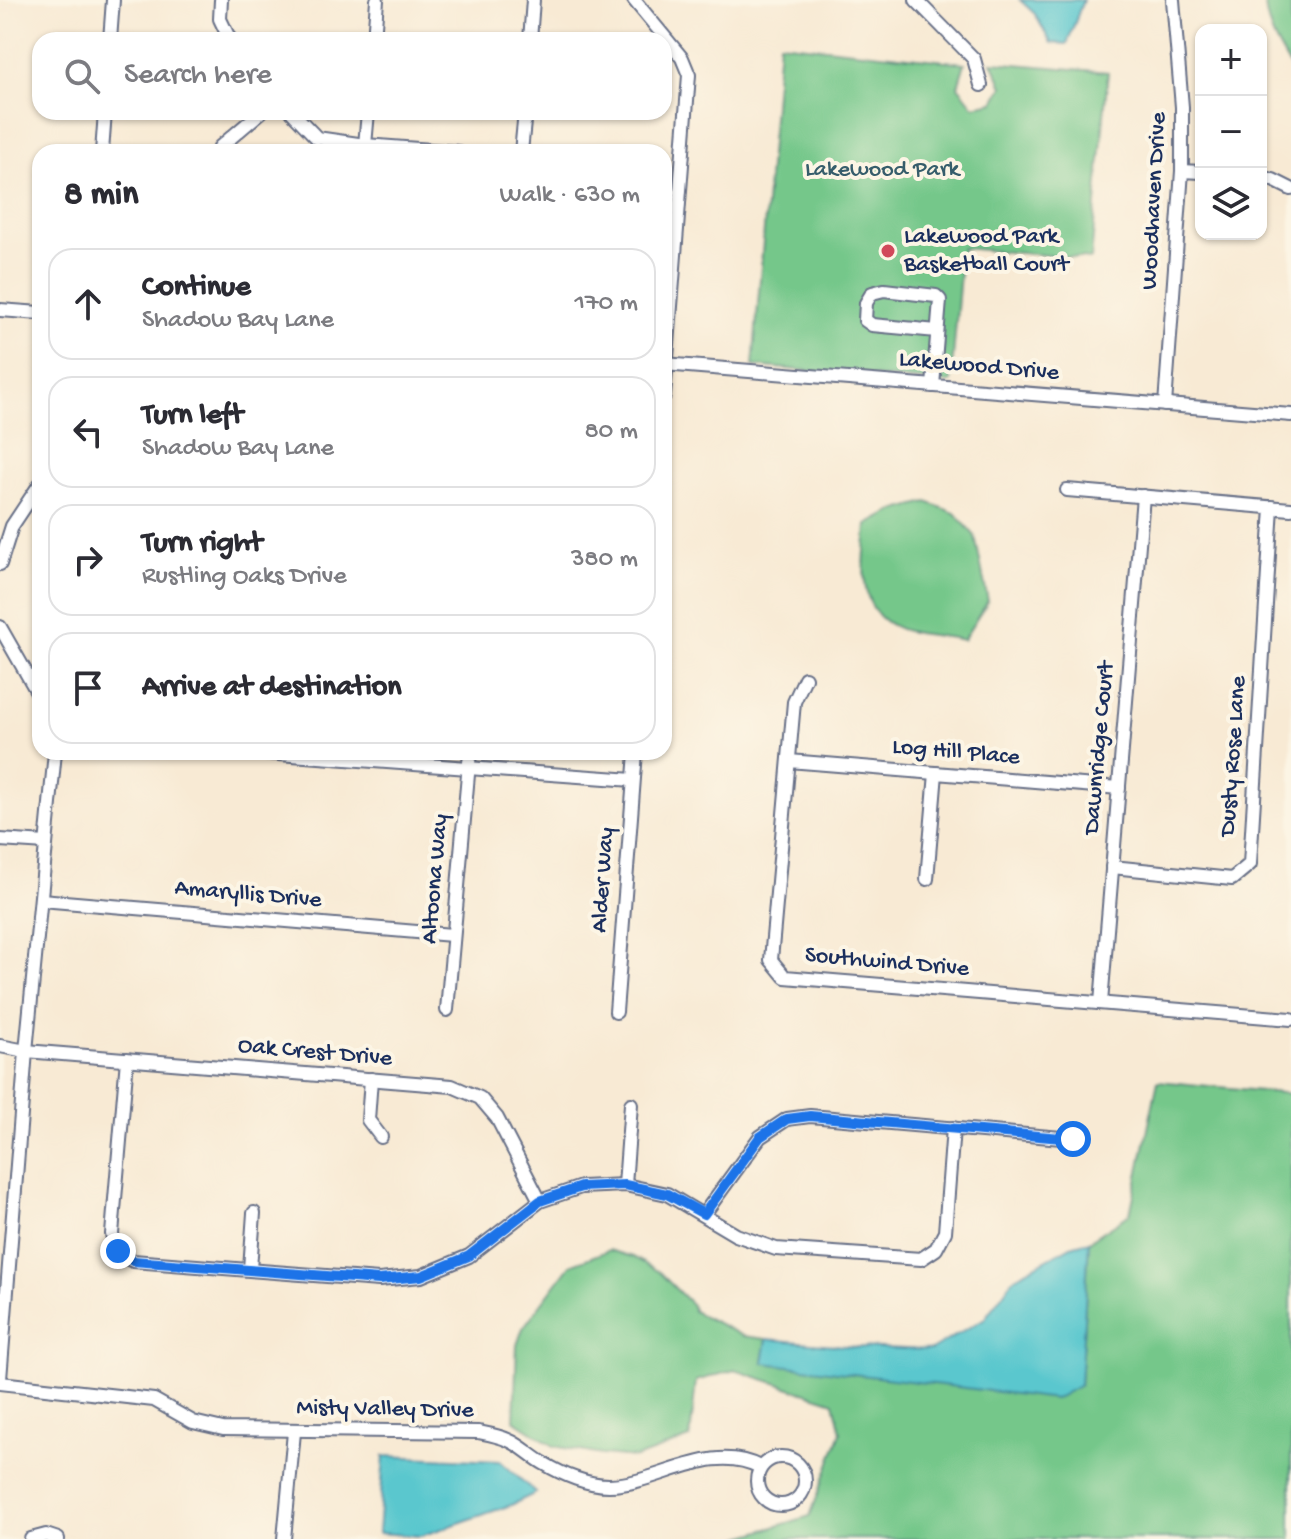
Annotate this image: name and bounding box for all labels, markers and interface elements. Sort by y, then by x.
map controls [1195,24,1267,240]
button: + [1195,24,1267,96]
search box [32,32,672,120]
icon: search [60,54,104,98]
text: Search here [124,59,272,94]
button: − [1195,96,1267,168]
street label: Woodhaven Drive [1136,111,1174,291]
park label: Lakewood Park [805,156,961,185]
button: layers [1195,168,1267,240]
text: 8 min [64,176,138,216]
text: Walk · 630 m [500,181,640,212]
place label: Lakewood Park Basketball Court [903,223,1071,280]
marker: Lakewood Park Basketball Court [879,242,897,260]
text: Continue [142,271,251,306]
icon: ahead [66,282,110,326]
text: 170 m [575,289,638,320]
text: Shadow Bay Lane [142,306,334,337]
street label: Lakewood Drive [898,346,1061,389]
text: Turn left [142,399,243,434]
icon: left [66,410,110,454]
text: 80 m [584,417,638,448]
text: Shadow Bay Lane [142,434,334,465]
text: Turn right [142,527,262,562]
icon: right [66,538,110,582]
text: 380 m [571,545,638,576]
text: Rustling Oaks Drive [142,562,347,593]
street label: Dawnridge Court [1078,658,1122,838]
icon: arrive [66,666,110,710]
text: Arrive at destination [142,671,402,706]
street label: Dusty Rose Lane [1214,674,1254,839]
street label: Log Hill Place [891,733,1022,773]
street label: Altoona Way [416,813,456,945]
street label: Alder Way [586,826,622,934]
street label: Amaryllis Drive [173,874,323,916]
street label: Southwind Drive [804,941,971,985]
street label: Oak Crest Drive [237,1032,394,1074]
route start [1055,1121,1091,1157]
route end [100,1233,136,1269]
street label: Misty Valley Drive [296,1394,475,1426]

